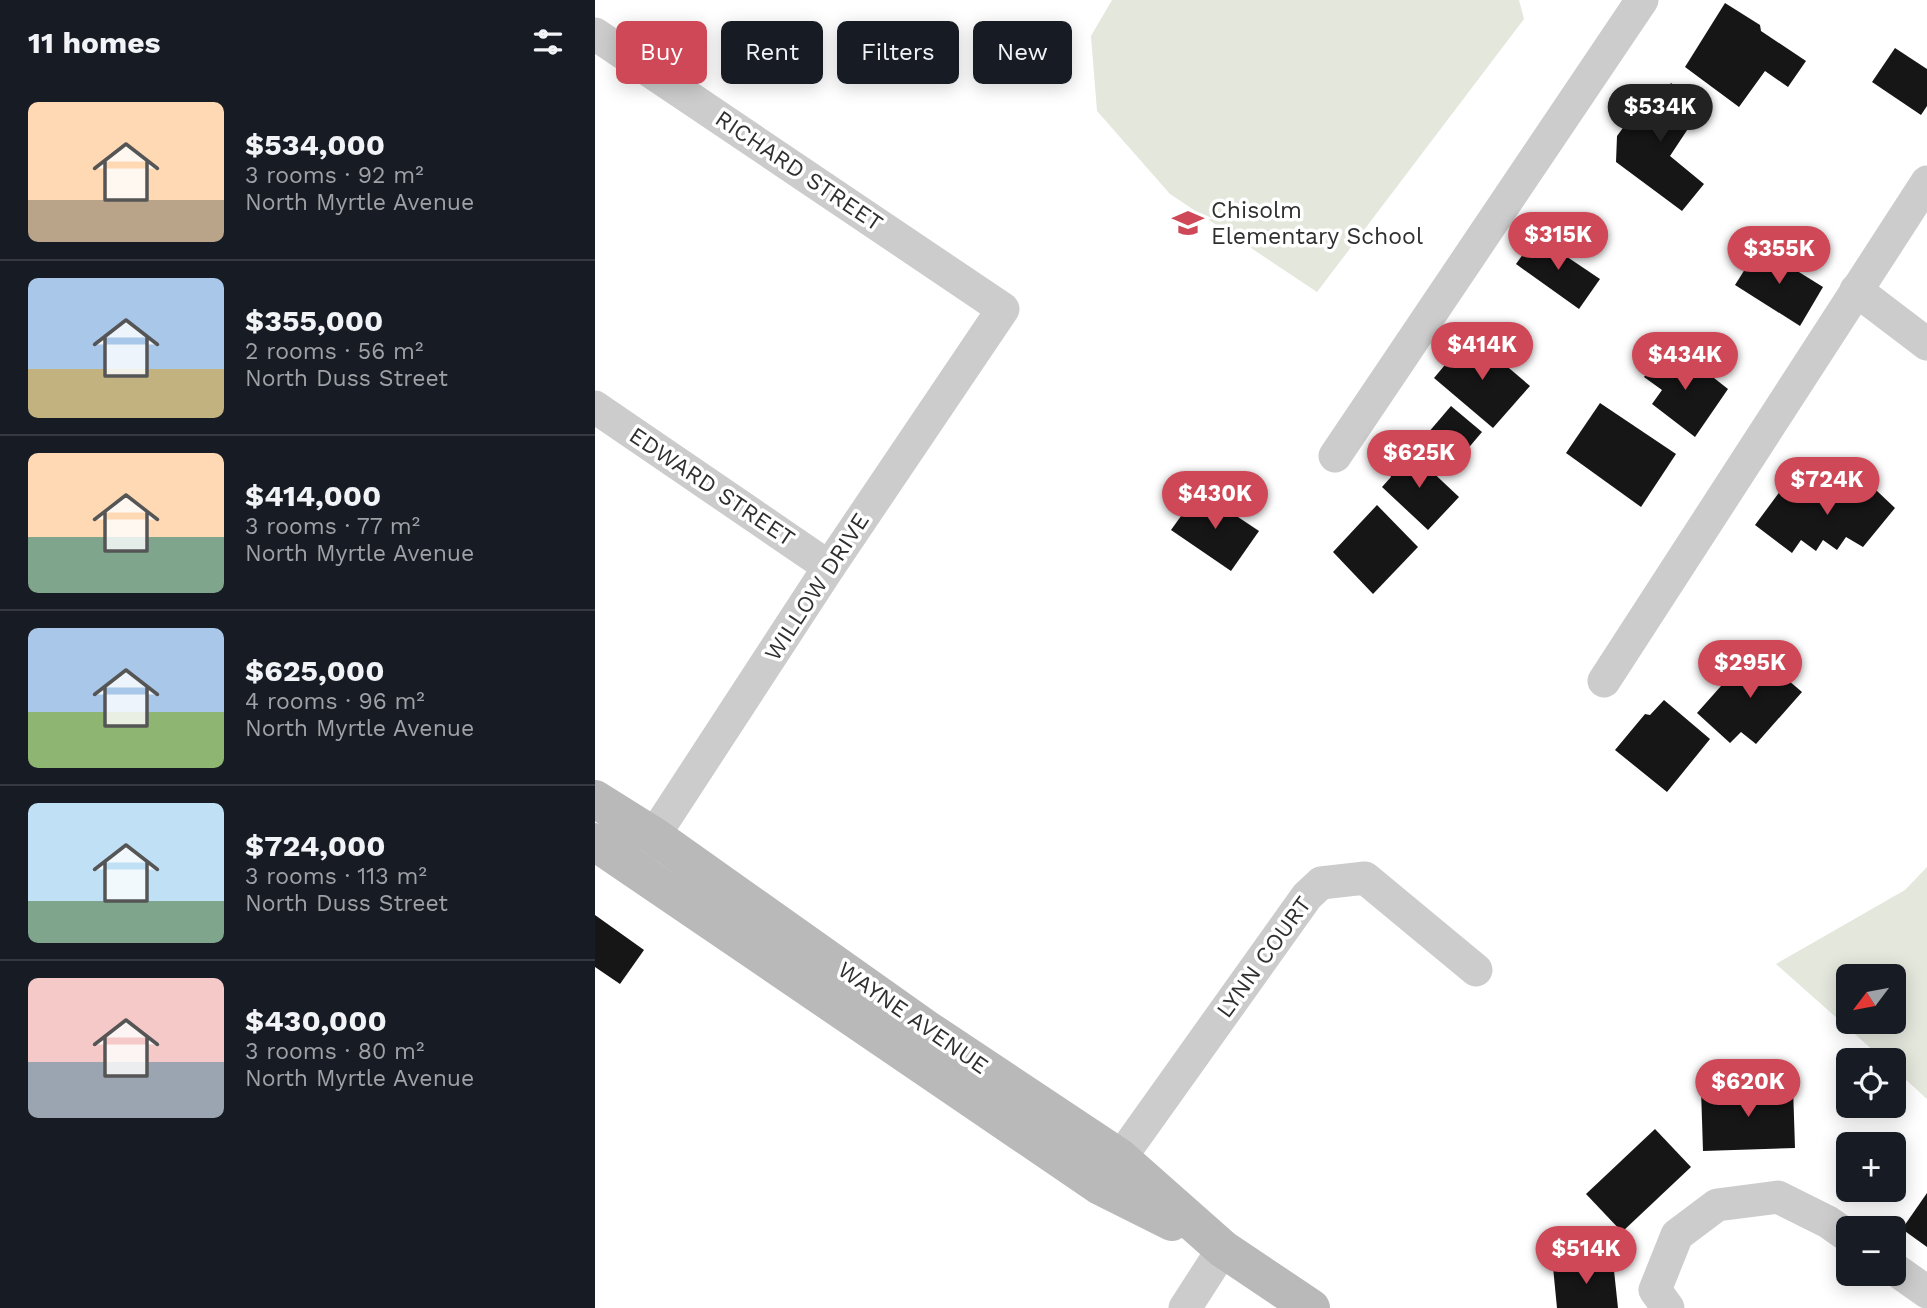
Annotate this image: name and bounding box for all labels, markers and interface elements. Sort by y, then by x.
chip: Buy [616,21,707,84]
chip: Rent [721,21,823,84]
chip: Filters [837,21,959,84]
chip: New [973,21,1072,84]
icon: filters [529,23,567,61]
text: 11 homes [28,25,161,60]
pin: $534K [1611,85,1709,144]
text: $534K [1624,93,1696,120]
street label: RICHARD STREET [710,105,888,237]
text: $534,000 [245,127,385,162]
icon: home [84,130,168,214]
text: 3 rooms · 92 m² [245,162,424,189]
text: North Myrtle Avenue [245,189,474,216]
place label: Chisolm Elementary School [1211,197,1423,250]
school or university icon: Chisolm Elementary School [1171,206,1205,240]
pin: $315K [1509,212,1607,272]
text: $315K [1524,221,1592,248]
pin: $355K [1730,226,1828,286]
text: $355K [1743,235,1815,262]
text: $355,000 [245,303,383,338]
icon: home [84,306,168,390]
pin: $414K [1433,322,1531,382]
text: $414K [1447,331,1517,358]
pin: $434K [1636,332,1734,392]
text: 2 rooms · 56 m² [245,338,423,365]
text: $434K [1648,341,1722,368]
text: North Duss Street [245,365,448,392]
street label: EDWARD STREET [624,422,800,552]
pin: $625K [1370,430,1468,490]
text: $625K [1383,439,1455,466]
pin: $724K [1778,458,1876,517]
text: $724K [1791,466,1863,493]
pin: $430K [1166,472,1264,531]
text: $414,000 [245,478,381,513]
text: $430K [1178,480,1252,507]
icon: home [84,481,168,565]
street label: WILLOW DRIVE [759,508,875,666]
text: 3 rooms · 77 m² [245,513,420,540]
text: North Myrtle Avenue [245,540,474,567]
pin: $295K [1701,640,1799,700]
text: $295K [1714,649,1786,676]
text: $625,000 [245,653,384,688]
icon: home [84,656,168,740]
text: 4 rooms · 96 m² [245,688,425,715]
text: North Myrtle Avenue [245,715,474,742]
text: $724,000 [245,828,386,863]
icon: home [84,831,168,915]
text: 3 rooms · 113 m² [245,863,427,890]
text: North Duss Street [245,890,448,917]
street label: LYNN COURT [1211,891,1317,1023]
street label: WAYNE AVENUE [833,956,993,1080]
north arrow [1836,964,1906,1034]
map controls [1836,964,1906,1286]
text: $430,000 [245,1003,387,1038]
icon: home [84,1006,168,1090]
text: 3 rooms · 80 m² [245,1038,424,1065]
button: locate [1836,1048,1906,1118]
pin: $620K [1699,1060,1797,1119]
text: North Myrtle Avenue [245,1065,474,1092]
text: $620K [1711,1068,1785,1095]
button: + [1836,1132,1906,1202]
button: − [1836,1216,1906,1286]
pin: $514K [1537,1226,1635,1286]
text: $514K [1552,1235,1620,1262]

